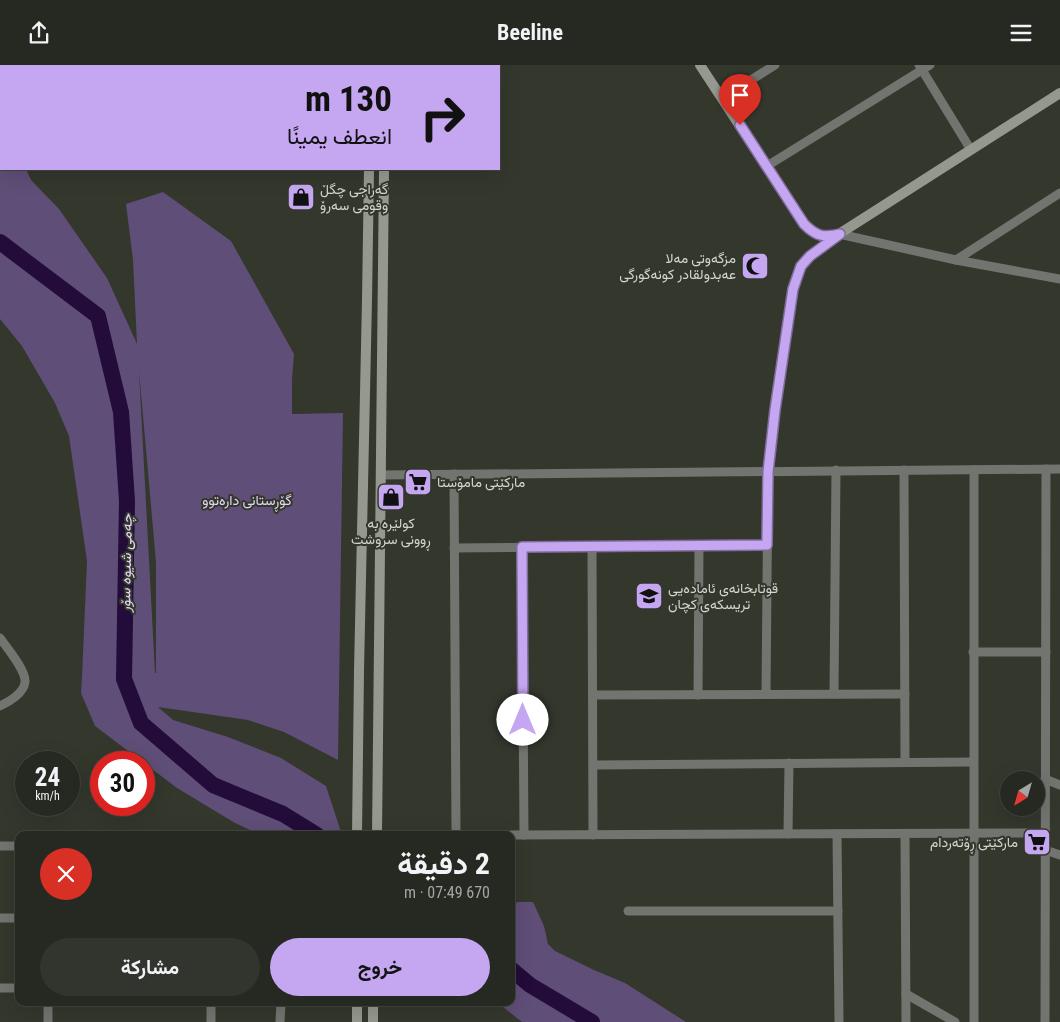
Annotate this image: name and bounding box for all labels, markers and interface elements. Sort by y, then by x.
icon: share [25,19,53,47]
icon: menu [1007,19,1035,47]
text: Beeline [497,20,563,45]
pin [719,74,761,125]
text: 130 m [305,79,392,120]
icon: arrive [726,81,754,109]
icon: right [410,85,475,150]
text: انعطف يمينًا [287,124,392,149]
place label: گەراجی چگڵ وقومی سەرۆ [320,181,388,214]
shop icon: گەراجی چگڵ وقومی سەرۆ [286,182,316,212]
place label: مزگەوتی مەلا عەبدولقادر کونەگورگی [619,250,736,283]
mosque icon: مزگەوتی مەلا عەبدولقادر کونەگورگی [740,251,770,281]
supermarket icon: مارکێتی مامۆستا [403,467,433,497]
place label: مارکێتی مامۆستا [437,474,525,491]
shop icon: کولێرە بە ڕوونی سروشت [376,482,406,512]
park label: گۆڕستانی دارەتوو [202,492,292,512]
water label: چەمی شیوە سۆر [116,513,137,613]
place label: کولێرە بە ڕوونی سروشت [351,515,431,551]
place label: قوتابخانەی ئامادەیی تریسکەی کچان [668,580,778,614]
school or university icon: قوتابخانەی ئامادەیی تریسکەی کچان [634,581,664,611]
position arrow [496,693,548,745]
speed limit sign: 30 [90,751,155,816]
text: 24 [35,763,60,792]
north arrow [1000,771,1045,816]
map controls [1000,771,1045,816]
text: km/h [35,789,60,803]
supermarket icon: مارکێتی ڕۆتەردام [1022,827,1052,857]
place label: مارکێتی ڕۆتەردام [930,834,1018,854]
text: 2 دقيقة [397,846,490,881]
button: close [40,848,92,900]
text: 670 m · 07:49 [404,883,490,902]
button: مشاركة [40,938,260,996]
button: خروج [270,938,490,996]

